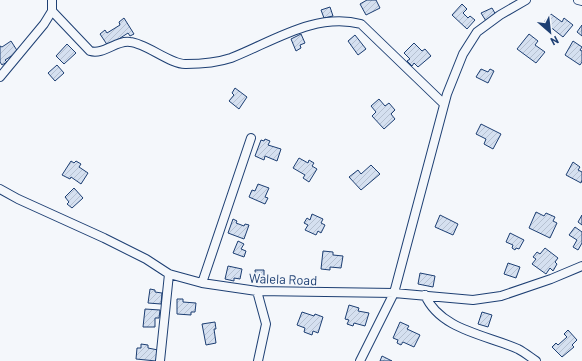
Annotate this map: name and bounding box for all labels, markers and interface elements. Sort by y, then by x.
north arrow [530,12,570,52]
text: N [549,34,561,49]
street label: Walela Road [249,270,317,288]

